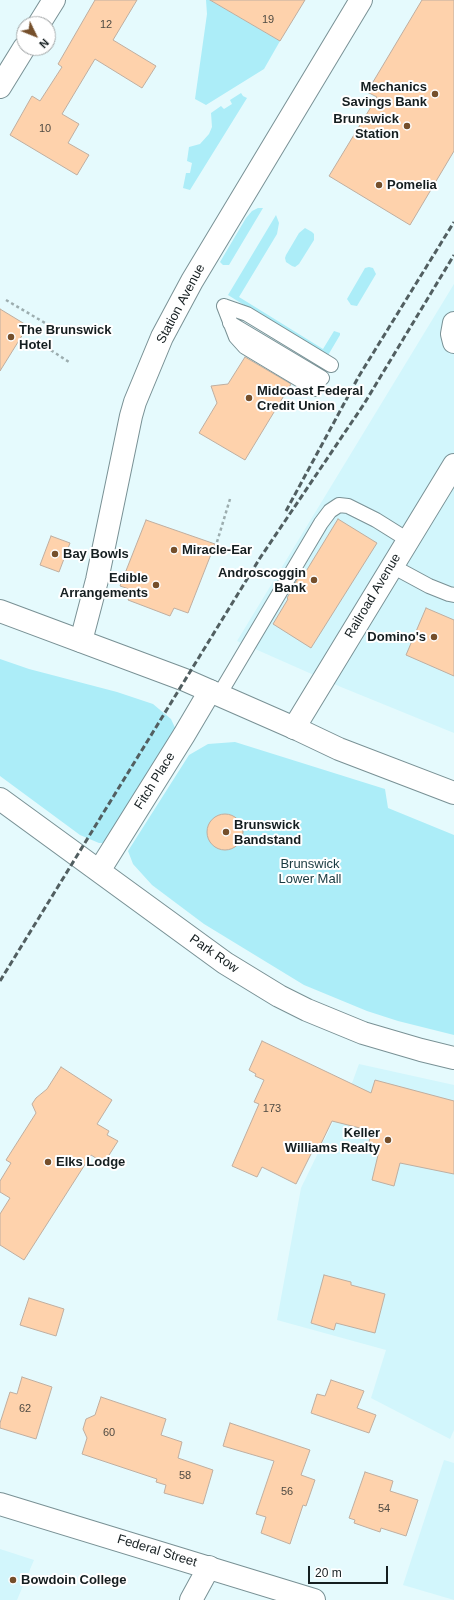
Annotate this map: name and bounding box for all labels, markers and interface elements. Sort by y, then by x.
house number: 19 [262,13,274,27]
north arrow [16,16,56,56]
house number: 12 [100,18,112,32]
text: N [37,36,51,50]
place label: Mechanics Savings Bank [342,79,427,110]
marker: Mechanics Savings Bank [430,89,440,99]
place label: Brunswick Station [333,111,399,142]
marker: Brunswick Station [402,121,412,131]
house number: 10 [39,122,51,136]
place label: Pomelia [387,177,437,193]
marker: Pomelia [374,180,384,190]
street label: Station Avenue [153,262,209,346]
place label: The Brunswick Hotel [19,322,111,353]
marker: The Brunswick Hotel [6,332,16,342]
place label: Midcoast Federal Credit Union [257,383,363,414]
marker: Midcoast Federal Credit Union [244,393,254,403]
place label: Miracle-Ear [182,542,252,558]
marker: Miracle-Ear [169,545,179,555]
place label: Bay Bowls [63,546,129,562]
marker: Bay Bowls [50,549,60,559]
street label: Railroad Avenue [342,551,404,641]
place label: Androscoggin Bank [218,565,306,596]
place label: Edible Arrangements [60,570,148,601]
marker: Androscoggin Bank [309,575,319,585]
marker: Edible Arrangements [151,580,161,590]
place label: Domino's [367,629,426,645]
marker: Domino's [429,632,439,642]
street label: Fitch Place [131,750,179,812]
place label: Brunswick Bandstand [234,817,301,848]
marker: Brunswick Bandstand [221,827,231,837]
park label: Brunswick Lower Mall [279,856,341,887]
street label: Park Row [186,931,242,977]
house number: 173 [263,1102,281,1116]
place label: Keller Williams Realty [285,1125,380,1156]
marker: Keller Williams Realty [383,1135,393,1145]
place label: Elks Lodge [56,1154,125,1170]
marker: Elks Lodge [43,1157,53,1167]
house number: 62 [19,1402,31,1416]
house number: 60 [103,1426,115,1440]
house number: 58 [179,1469,191,1483]
house number: 56 [281,1485,293,1499]
house number: 54 [378,1502,390,1516]
street label: Federal Street [115,1531,199,1571]
scale bar [310,1558,390,1584]
text: 20 m [315,1566,342,1580]
place label: Bowdoin College [21,1572,126,1588]
marker: Bowdoin College [8,1575,18,1585]

